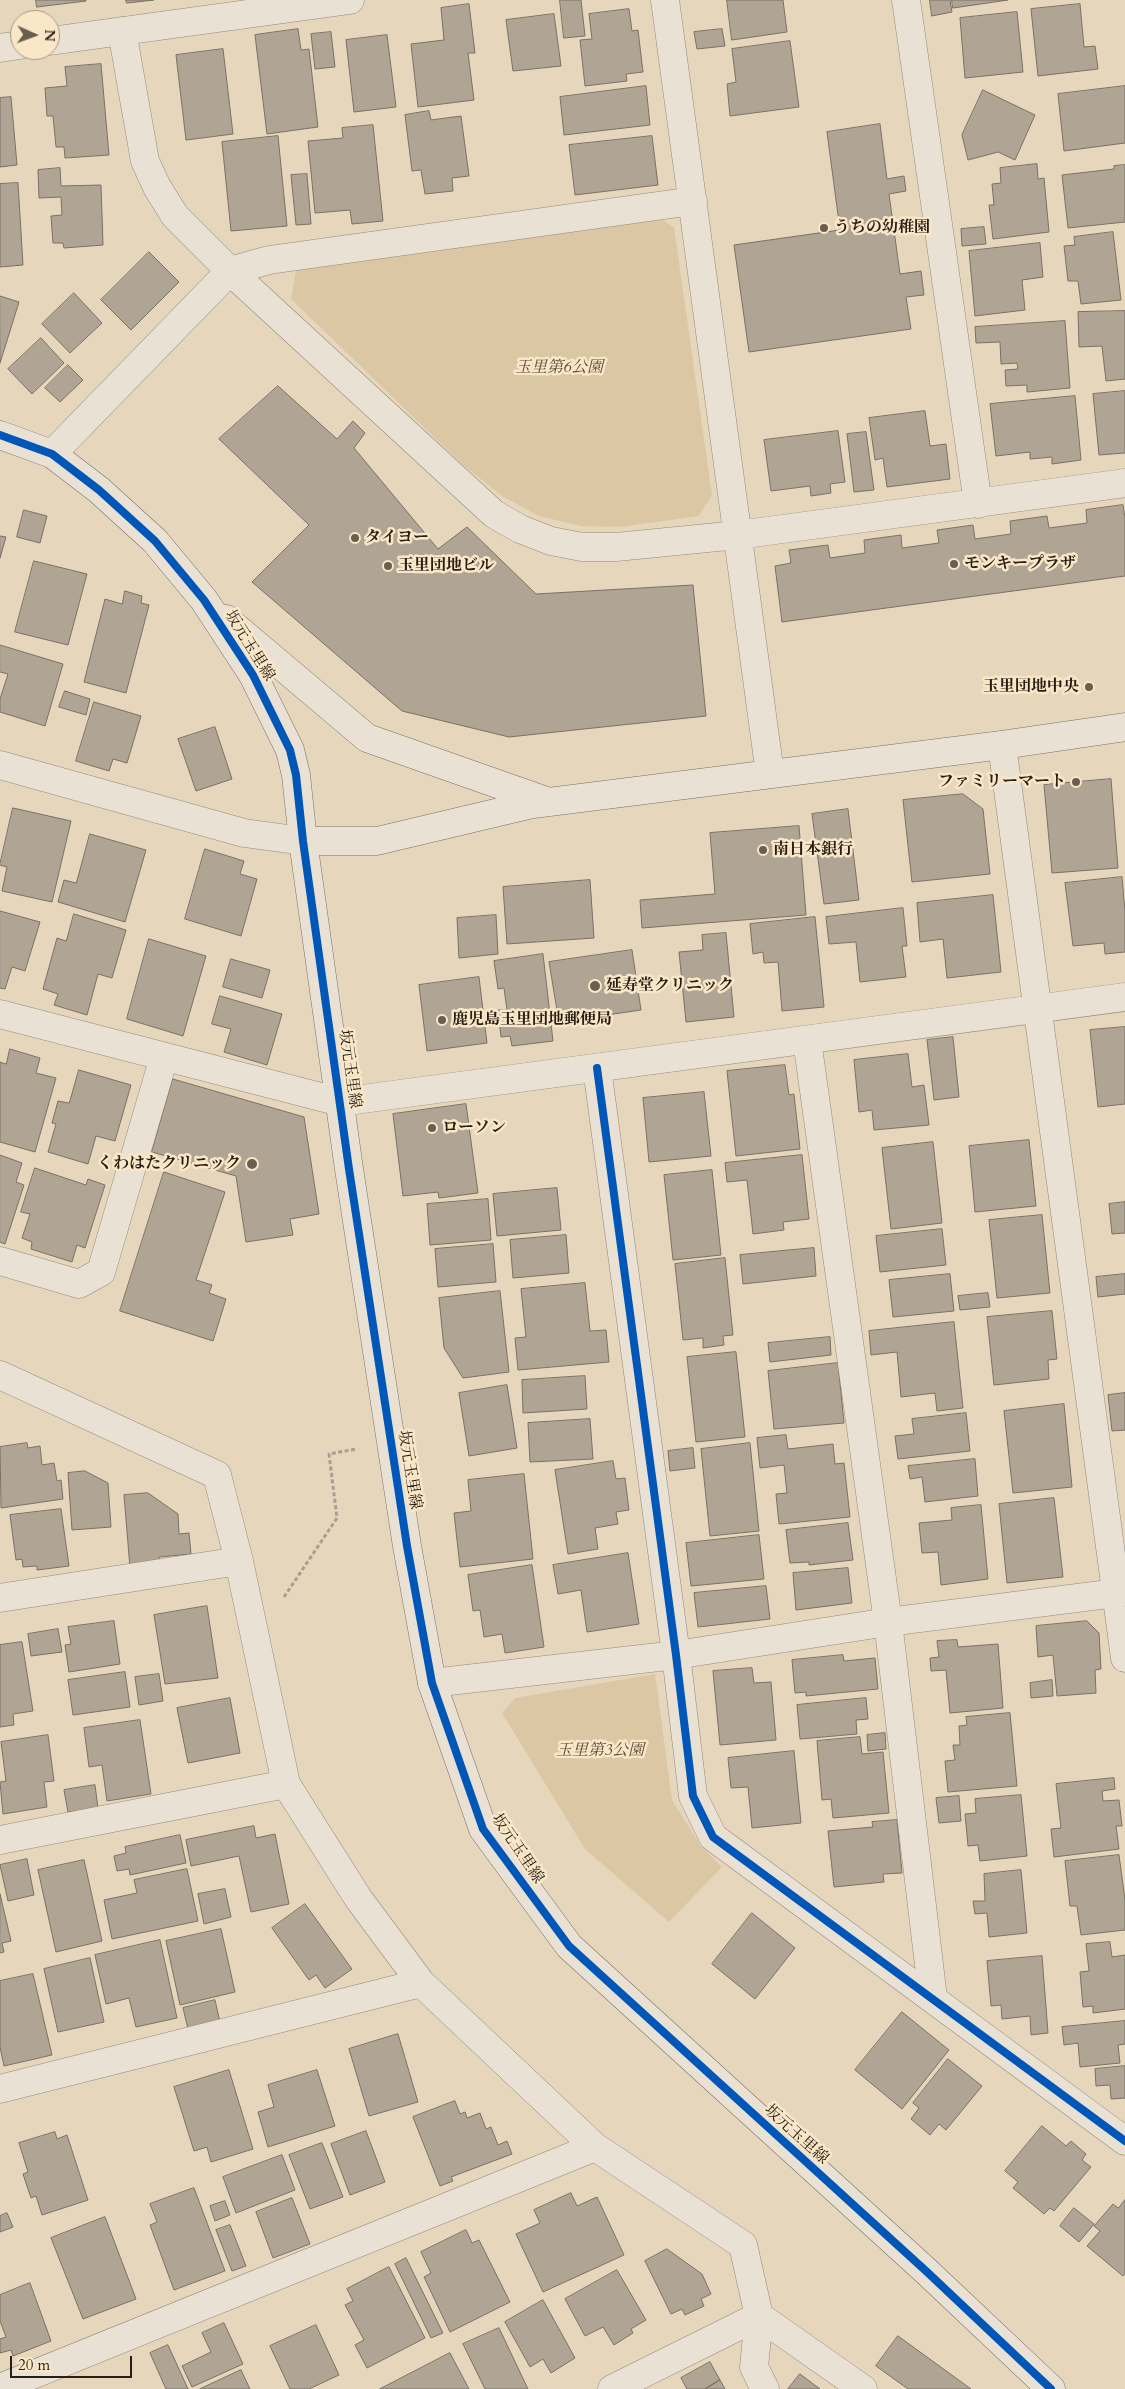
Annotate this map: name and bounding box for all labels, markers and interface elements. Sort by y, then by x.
north arrow [10,10,60,60]
text: N [40,29,59,42]
place label: うちの幼稚園 [834,218,930,238]
marker: うちの幼稚園 [818,222,830,234]
park label: 玉里第6公園 [515,358,603,378]
place label: タイヨー [365,528,429,548]
marker: タイヨー [349,532,361,544]
place label: モンキープラザ [964,554,1076,574]
place label: 玉里団地ビル [398,556,494,576]
marker: モンキープラザ [948,558,960,570]
marker: 玉里団地ビル [382,560,394,572]
street label: 坂元玉里線 [220,607,278,685]
place label: 玉里団地中央 [983,677,1079,697]
marker: 玉里団地中央 [1083,681,1095,693]
place label: ファミリーマート [938,772,1066,792]
marker: ファミリーマート [1070,776,1082,788]
place label: 南日本銀行 [773,840,853,860]
marker: 南日本銀行 [757,844,769,856]
place label: 延寿堂クリニック [606,976,734,996]
marker: 延寿堂クリニック [588,979,602,993]
place label: 鹿児島玉里団地郵便局 [452,1010,612,1030]
marker: 鹿児島玉里団地郵便局 [436,1014,448,1026]
street label: 坂元玉里線 [334,1028,364,1110]
place label: ローソン [442,1118,506,1138]
marker: ローソン [426,1122,438,1134]
place label: くわはたクリニック [97,1154,241,1174]
marker: くわはたクリニック [245,1157,259,1171]
street label: 坂元玉里線 [393,1429,425,1511]
park label: 玉里第3公園 [556,1741,644,1761]
street label: 坂元玉里線 [487,1810,547,1888]
street label: 坂元玉里線 [760,2101,832,2169]
scale bar [12,2346,135,2378]
text: 20 m [18,2355,50,2375]

